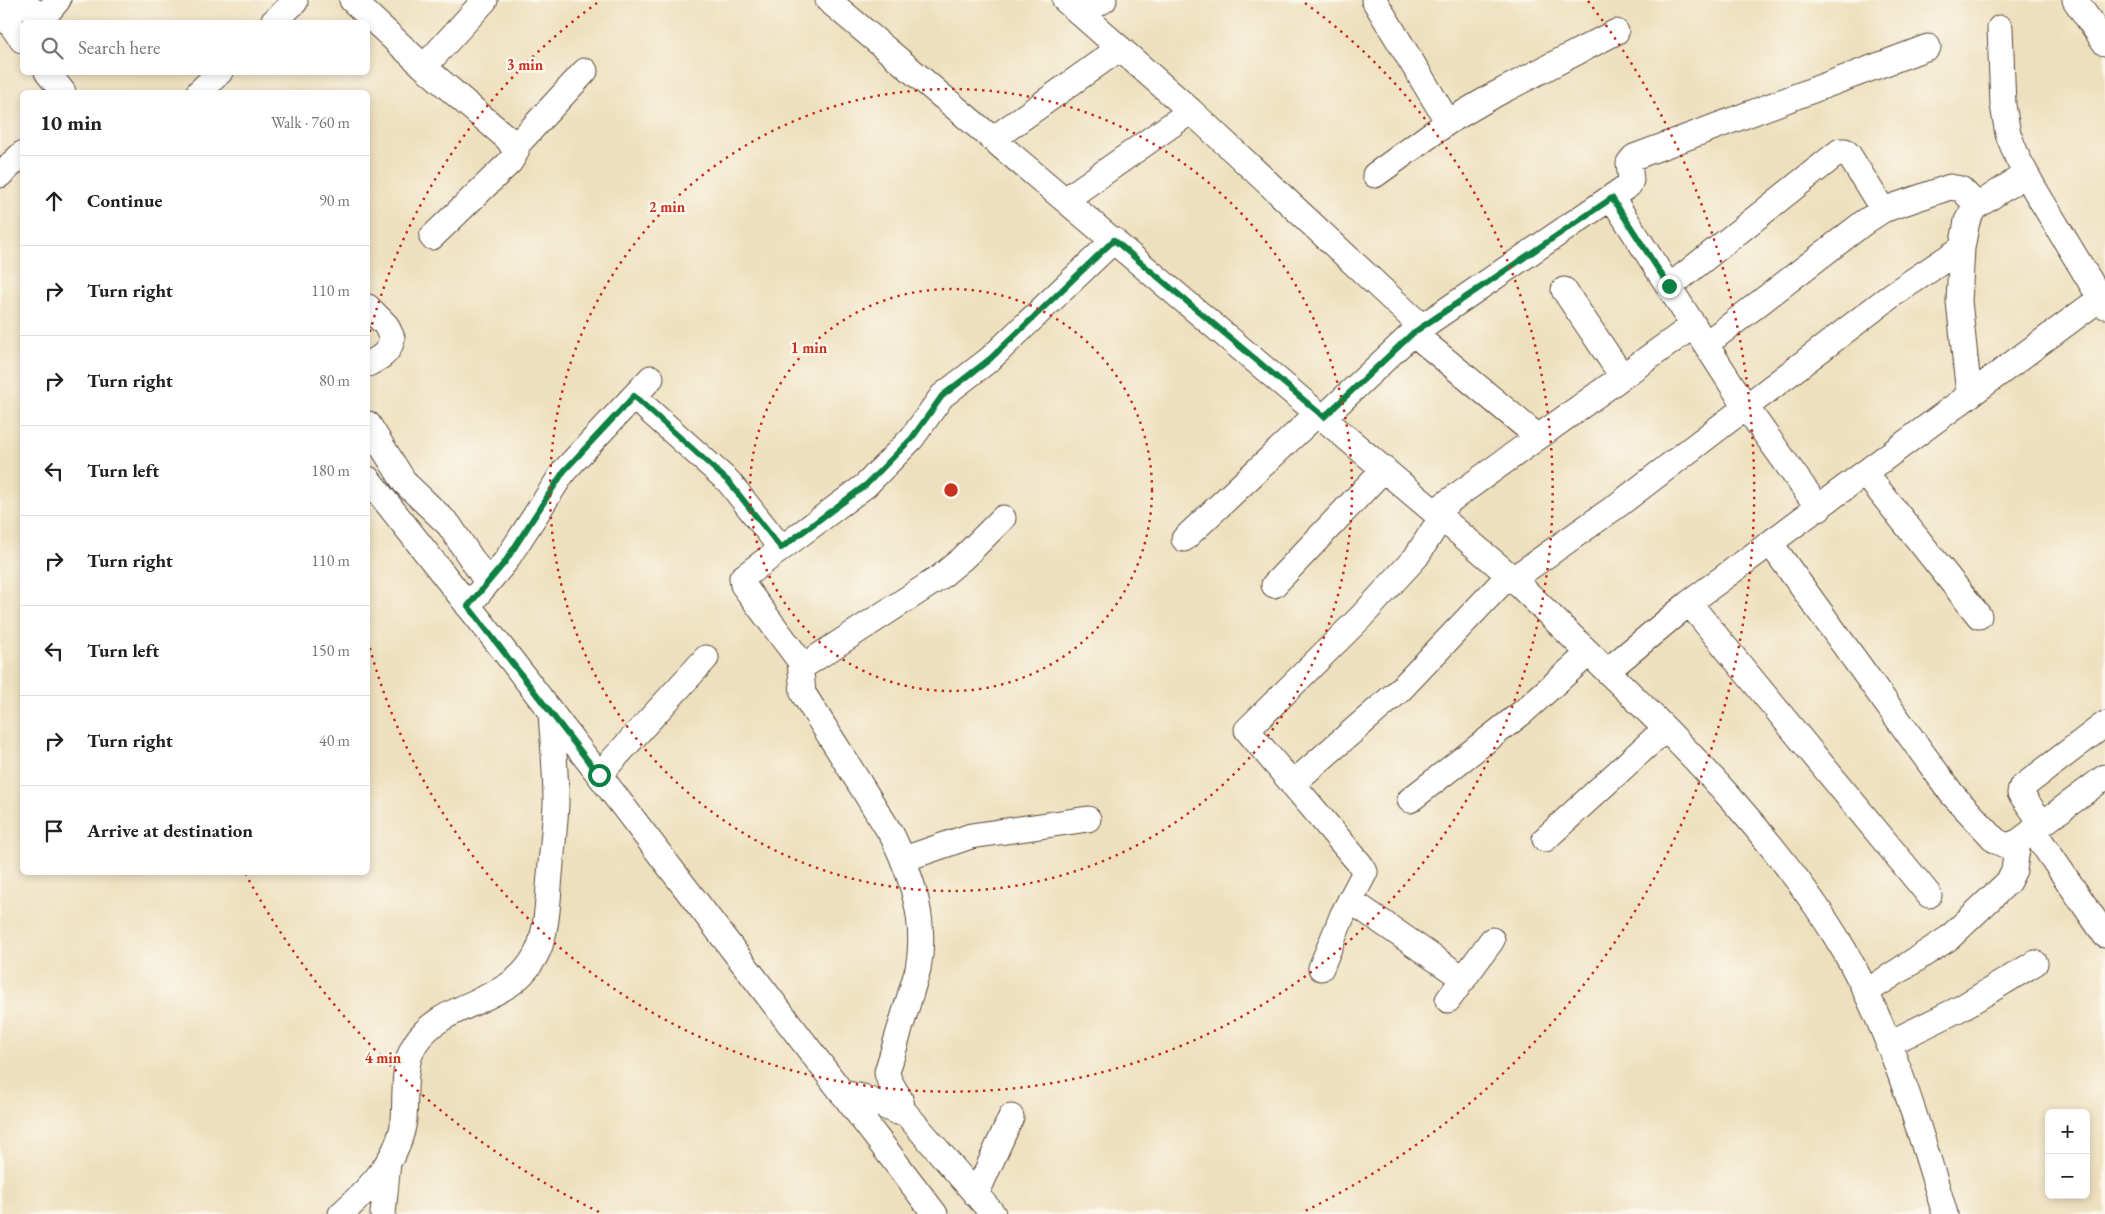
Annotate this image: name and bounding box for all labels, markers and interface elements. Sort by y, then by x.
search box [20,20,370,75]
icon: search [38,34,66,62]
text: Search here [78,35,160,60]
text: 3 min [507,55,544,74]
text: 10 min [40,109,102,136]
text: Walk · 760 m [271,112,350,133]
icon: ahead [40,187,68,215]
text: Continue [87,188,162,213]
text: 90 m [319,190,350,211]
text: 2 min [649,197,686,216]
route end [1658,275,1681,298]
icon: right [40,277,68,305]
text: Turn right [87,278,173,303]
text: 110 m [311,280,350,301]
text: 1 min [791,338,828,357]
icon: right [40,367,68,395]
text: Turn right [87,368,173,393]
text: 80 m [319,370,350,391]
icon: left [40,457,68,485]
text: Turn left [87,458,159,483]
text: 180 m [311,460,350,481]
centre of rings [942,481,960,499]
icon: right [40,547,68,575]
text: Turn right [87,548,173,573]
text: 110 m [311,550,350,571]
icon: left [40,637,68,665]
text: Turn left [87,638,159,663]
text: 150 m [311,640,350,661]
icon: right [40,727,68,755]
text: Turn right [87,728,173,753]
text: 40 m [319,730,350,751]
route start [588,764,611,787]
icon: arrive [40,817,68,845]
text: Arrive at destination [87,818,253,843]
text: 4 min [365,1048,402,1067]
map controls [2045,1109,2090,1199]
button: + [2045,1109,2090,1154]
button: − [2045,1154,2090,1199]

